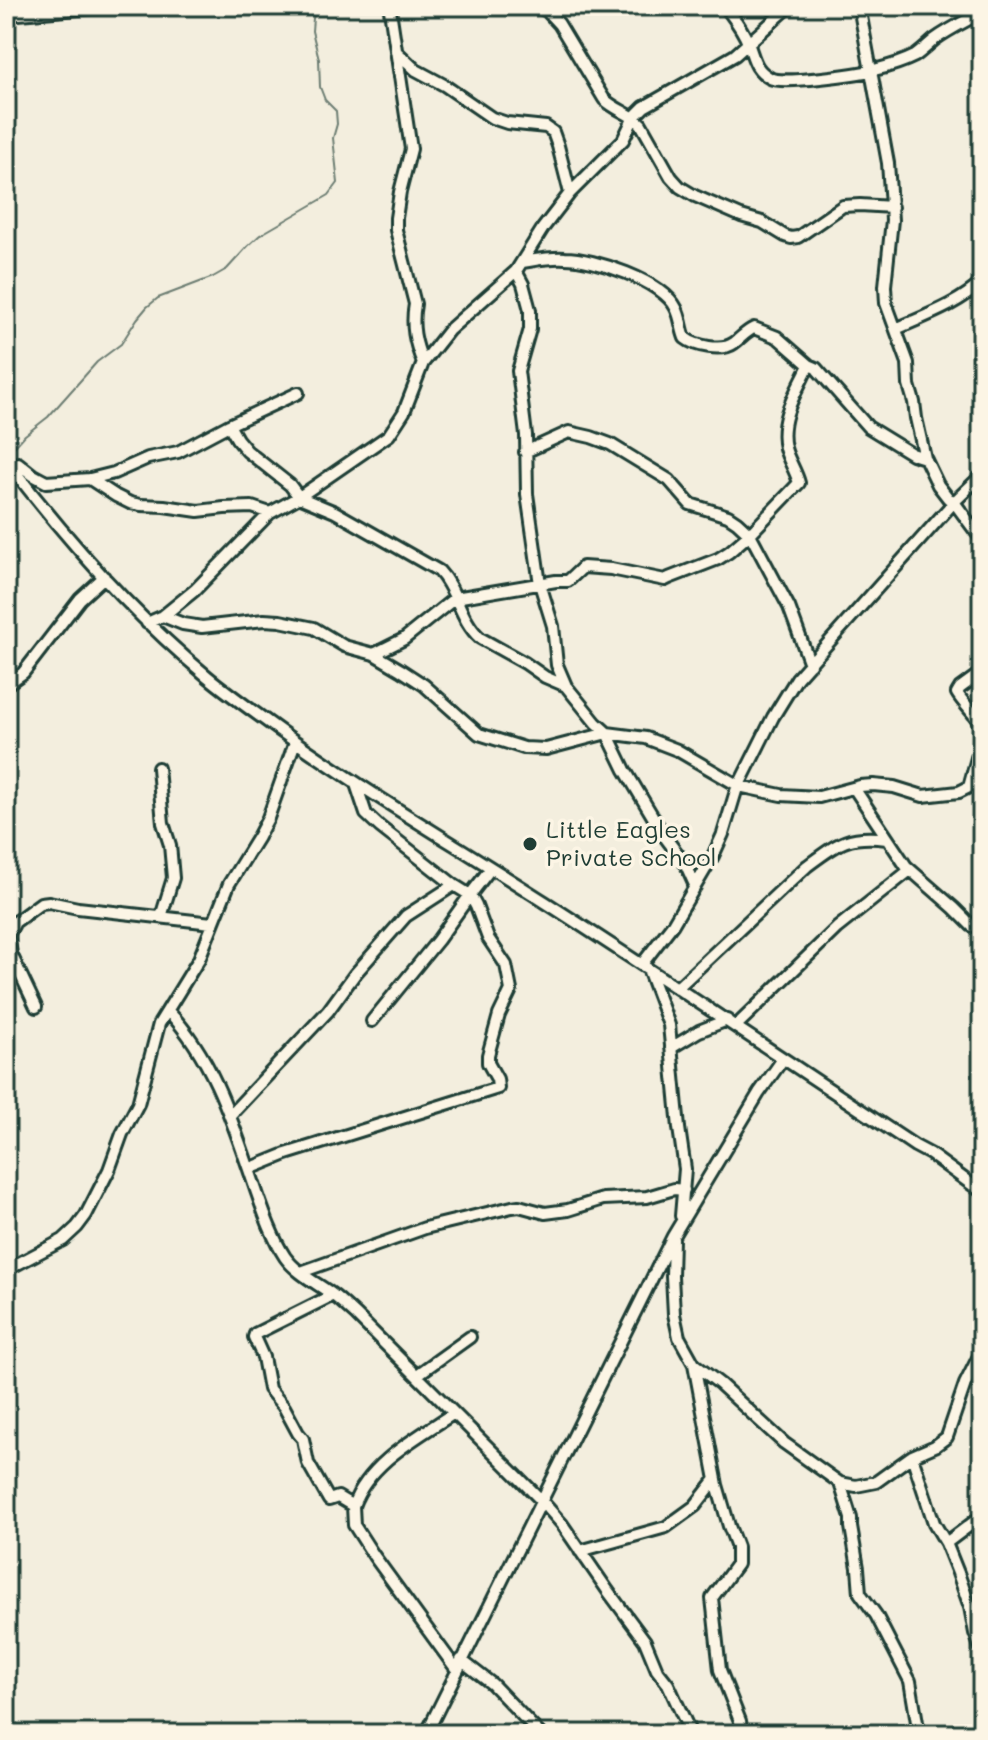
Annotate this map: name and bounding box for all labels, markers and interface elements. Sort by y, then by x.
place label: Little Eagles Private School [546,813,716,872]
marker: Little Eagles Private School [521,835,539,853]

